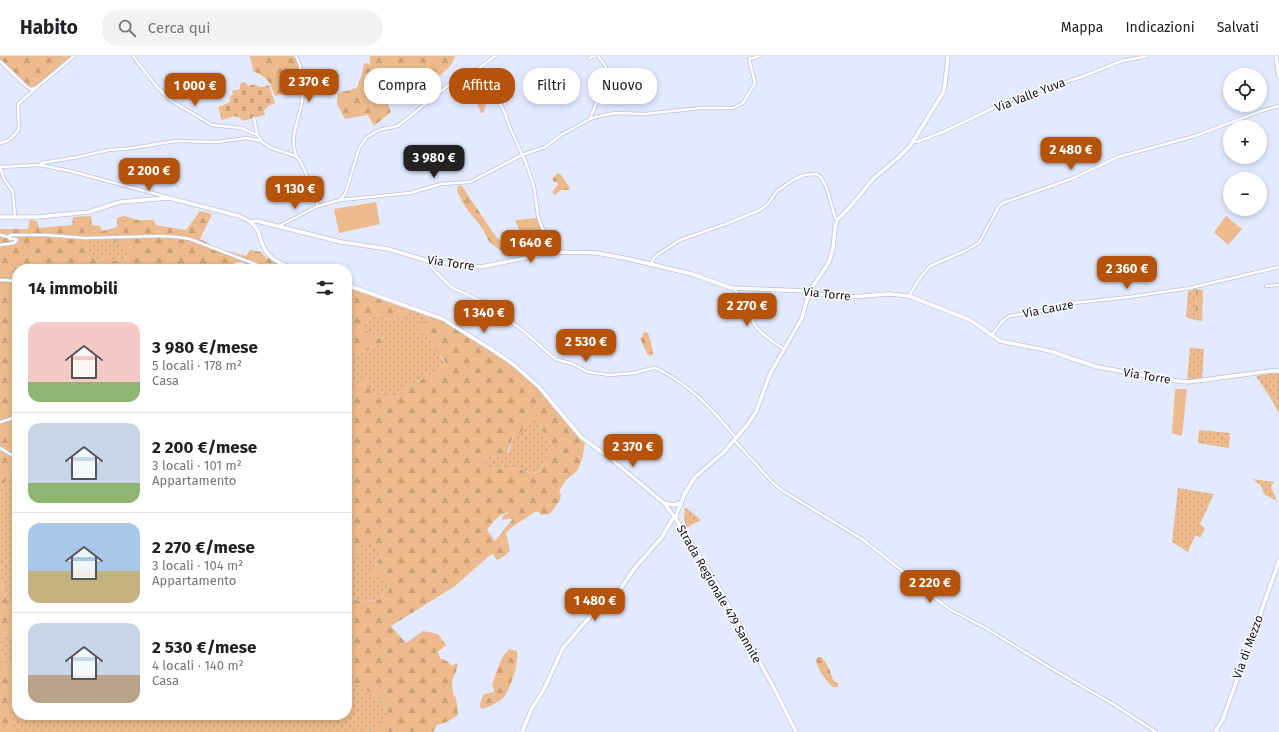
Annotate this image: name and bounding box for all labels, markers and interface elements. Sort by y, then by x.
search box [102,10,382,46]
text: Habito [20,16,78,39]
icon: search [116,17,138,39]
text: Cerca qui [148,19,211,37]
text: Mappa [1061,19,1103,36]
text: Indicazioni [1125,19,1195,36]
text: Salvati [1217,19,1259,36]
chip: Compra [364,68,441,104]
chip: Affitta [449,68,515,104]
chip: Filtri [523,68,580,104]
chip: Nuovo [588,68,657,104]
map controls [1223,68,1267,216]
button: locate [1223,68,1267,112]
pin: 2 370 € [272,69,346,103]
pin: 1 000 € [158,73,232,107]
text: 2 370 € [289,74,329,89]
street label: Via Valle Yuva [993,75,1067,115]
text: 1 000 € [174,78,216,93]
button: + [1223,120,1267,164]
pin: 2 480 € [1034,137,1108,171]
text: 2 480 € [1049,142,1093,157]
pin: 3 980 € [397,145,471,179]
text: 3 980 € [412,150,456,165]
pin: 2 200 € [112,158,186,192]
text: 2 200 € [128,163,170,178]
button: − [1223,172,1267,216]
pin: 1 130 € [258,176,332,210]
text: 1 130 € [275,181,315,196]
pin: 1 640 € [494,230,568,264]
text: 1 640 € [510,235,552,250]
street label: Via Torre [426,253,476,273]
pin: 2 360 € [1090,256,1164,290]
text: 2 360 € [1106,261,1148,276]
icon: filters [314,277,336,299]
text: 14 immobili [28,278,118,299]
street label: Via Torre [803,285,851,303]
pin: 2 270 € [710,293,784,327]
street label: Via Cauze [1021,297,1075,321]
text: 2 270 € [727,298,767,313]
pin: 1 340 € [447,300,521,334]
text: 1 340 € [463,305,505,320]
pin: 2 530 € [549,329,623,363]
text: 2 530 € [565,334,607,349]
text: 3 980 €/mese [152,337,258,358]
icon: home [60,338,108,386]
text: 5 locali · 178 m² [152,358,242,373]
street label: Via Torre [1122,365,1172,387]
text: Casa [152,373,179,388]
pin: 2 370 € [596,434,670,468]
text: 2 200 €/mese [152,437,257,458]
icon: home [60,439,108,487]
text: 2 370 € [613,439,653,454]
text: 3 locali · 101 m² [152,458,242,473]
text: Appartamento [152,473,236,488]
street label: Strada Regionale 479 Sannite [674,522,764,666]
text: 2 270 €/mese [152,537,255,558]
icon: home [60,539,108,587]
text: 3 locali · 104 m² [152,558,243,573]
pin: 2 220 € [893,570,967,604]
text: Appartamento [152,573,236,588]
text: 2 220 € [909,575,951,590]
pin: 1 480 € [558,588,632,622]
text: 1 480 € [574,593,616,608]
street label: Via di Mezzo [1230,613,1266,681]
text: 2 530 €/mese [152,637,256,658]
icon: home [60,639,108,687]
text: 4 locali · 140 m² [152,658,244,673]
text: Casa [152,673,179,688]

